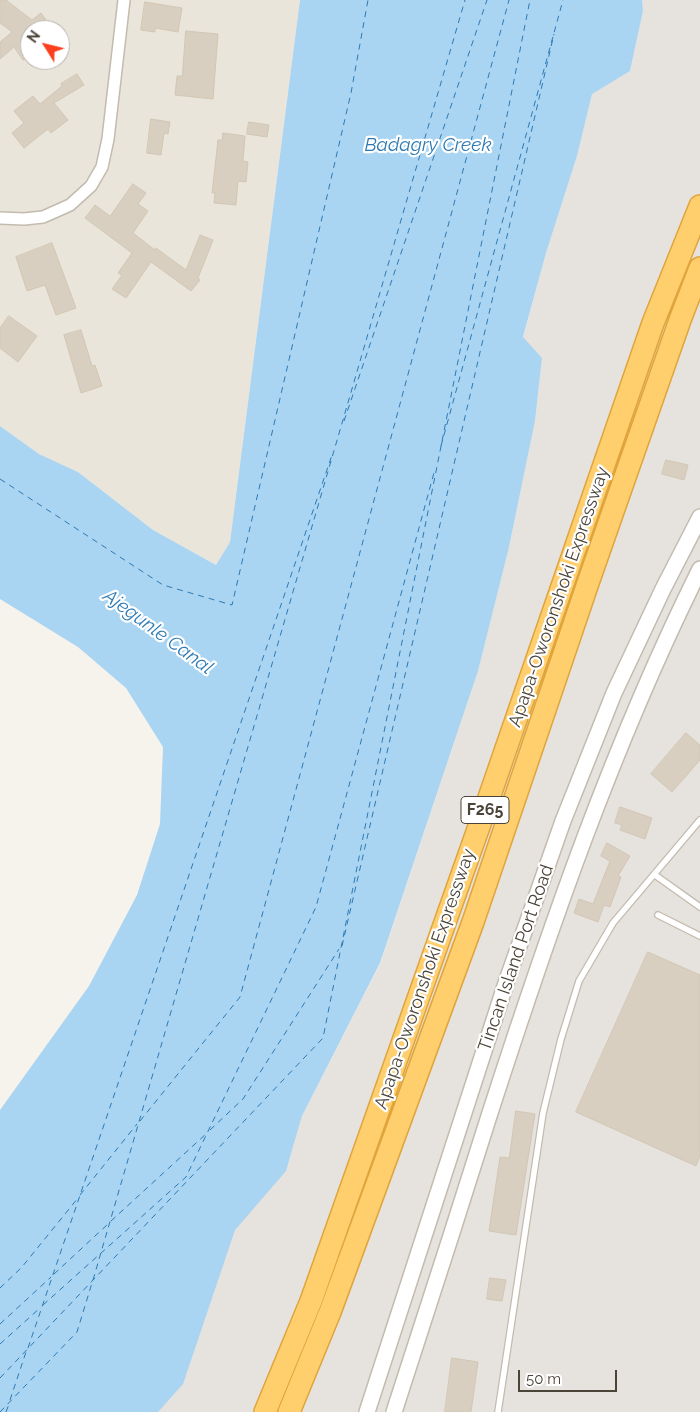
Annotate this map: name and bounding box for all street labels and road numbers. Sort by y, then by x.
street label: Apapa-Oworonshoki Expressway [504,464,614,730]
road number: F265 [461,796,509,824]
street label: Apapa-Oworonshoki Expressway [370,846,480,1112]
street label: Tincan Island Port Road [474,862,558,1054]

